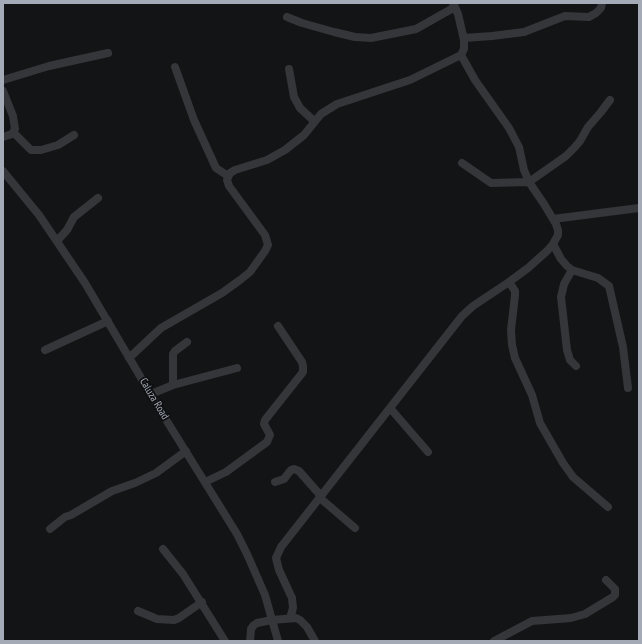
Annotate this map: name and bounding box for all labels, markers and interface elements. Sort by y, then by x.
street label: Caluza Road [136,376,172,422]

